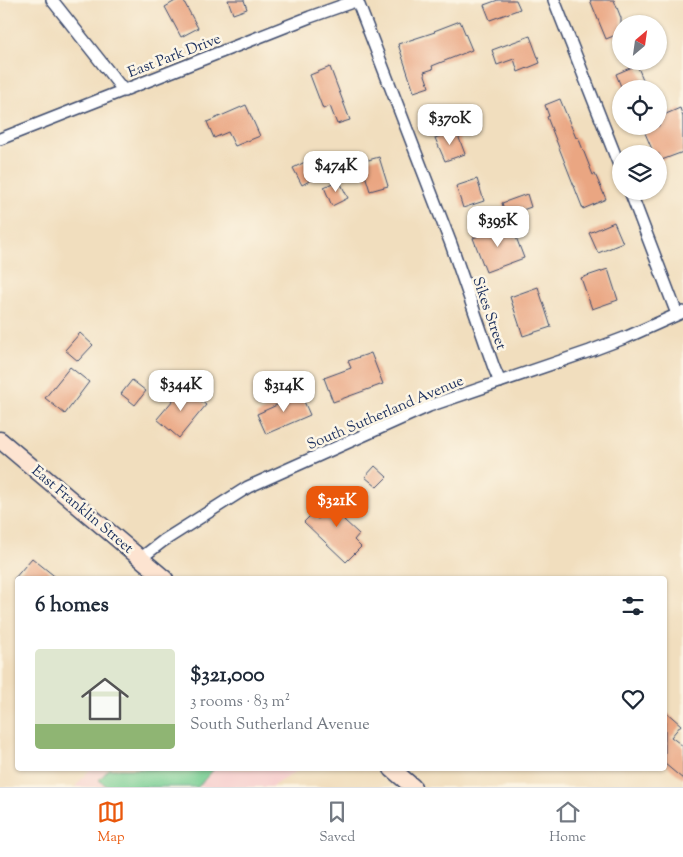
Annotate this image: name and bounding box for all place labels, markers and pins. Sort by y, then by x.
pin: $370K [415,104,485,146]
pin: $474K [301,150,371,193]
pin: $395K [463,206,533,248]
pin: $344K [146,370,216,412]
pin: $314K [249,370,319,413]
pin: $321K [302,486,372,528]

